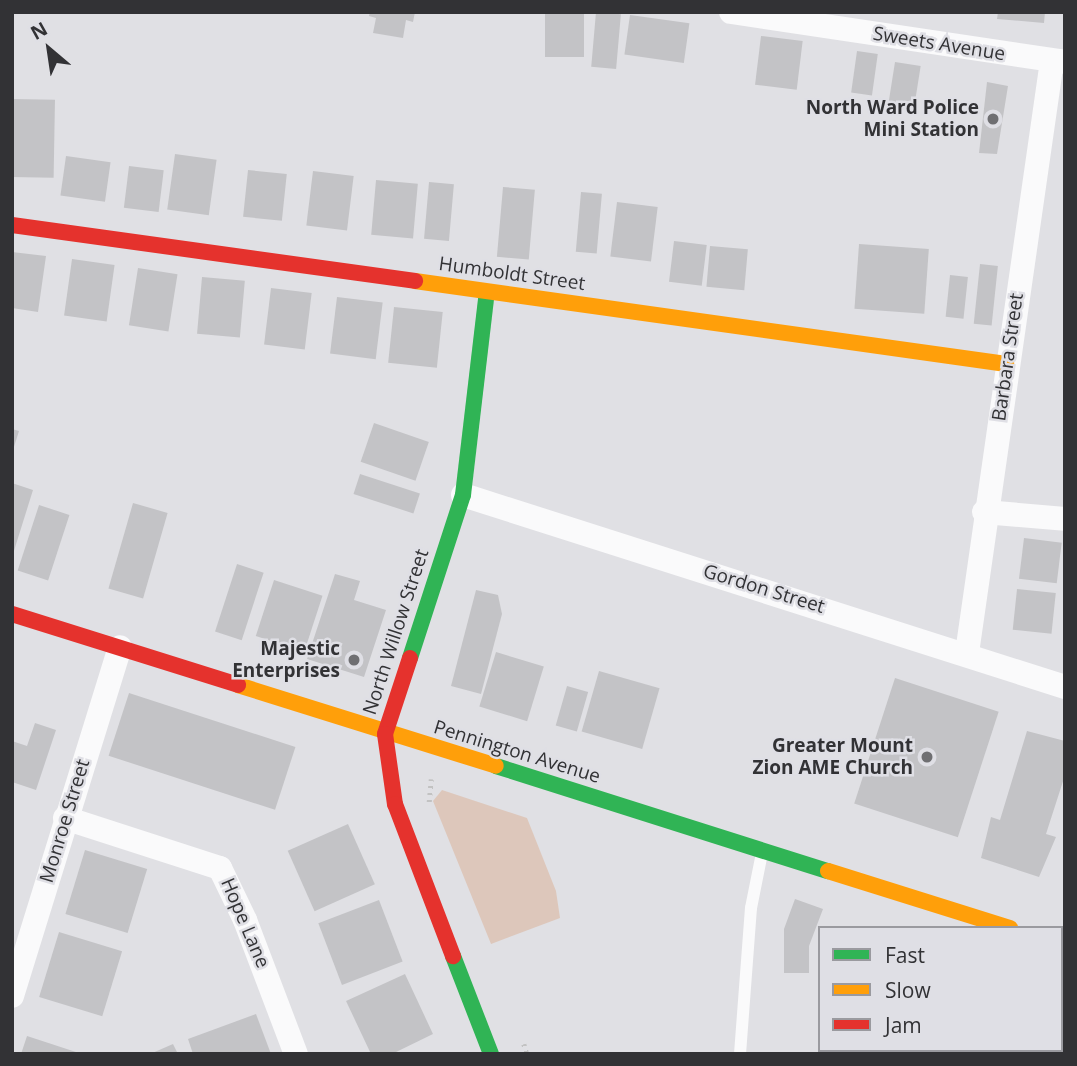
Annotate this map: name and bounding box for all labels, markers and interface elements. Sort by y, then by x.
north arrow [14,14,84,84]
text: N [26,16,52,46]
street label: Sweets Avenue [871,22,1007,66]
place label: North Ward Police Mini Station [806,97,979,141]
marker: North Ward Police Mini Station [985,111,1001,127]
street label: Humboldt Street [437,252,587,296]
street label: Barbara Street [988,291,1028,423]
street label: North Willow Street [358,546,434,718]
street label: Gordon Street [701,560,827,618]
place label: Majestic Enterprises [232,638,340,682]
marker: Majestic Enterprises [346,652,362,668]
street label: Pennington Avenue [431,716,603,788]
place label: Greater Mount Zion AME Church [752,735,913,779]
marker: Greater Mount Zion AME Church [919,749,935,765]
street label: Monroe Street [35,756,95,886]
street label: Hope Lane [216,875,274,971]
legend [818,926,1063,1052]
text: Fast [885,941,925,969]
text: Slow [885,976,931,1004]
text: Jam [885,1011,922,1039]

